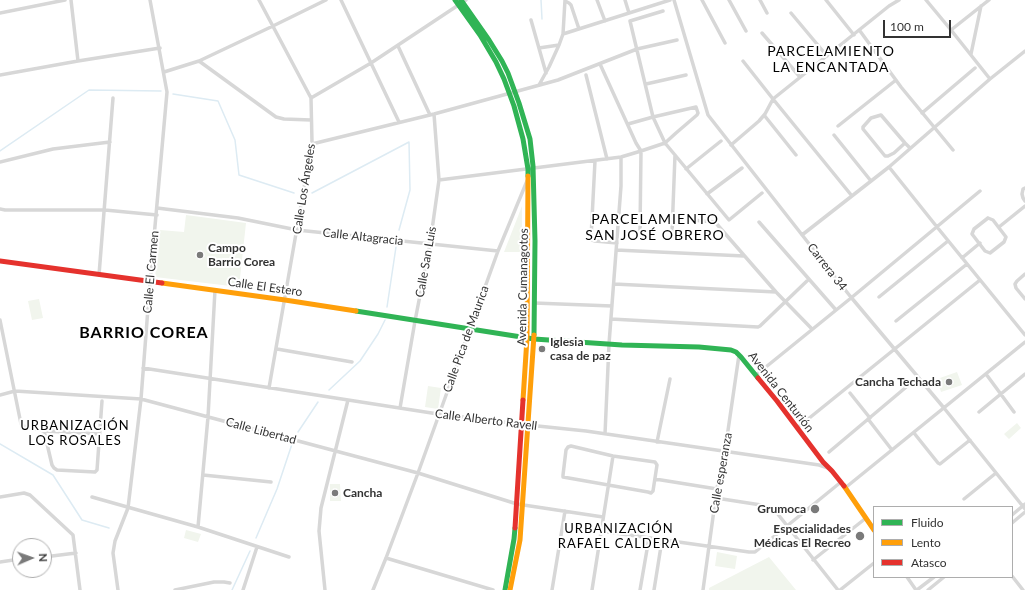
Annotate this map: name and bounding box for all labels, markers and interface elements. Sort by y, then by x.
scale bar [885,12,953,38]
text: 100 m [890,19,924,34]
district label: PARCELAMIENTO LA ENCANTADA [767,43,895,76]
street label: Calle Los Ángeles [290,143,318,235]
district label: PARCELAMIENTO SAN JOSÉ OBRERO [585,211,725,244]
street label: Calle San Luis [413,225,439,299]
street label: Calle Altagracia [322,226,404,248]
street label: Avenida Cumanagotos [515,228,531,346]
street label: Calle El Carmen [140,230,162,314]
street label: Carrera 34 [804,240,850,294]
place label: Campo Barrio Corea [208,241,275,269]
marker: Campo Barrio Corea [195,250,205,260]
street label: Calle El Estero [227,275,303,299]
street label: Calle Pica de Maurica [440,284,492,394]
district label: BARRIO COREA [79,323,209,343]
place label: Iglesia casa de paz [550,335,611,363]
marker: Iglesia casa de paz [537,344,547,354]
street label: Avenida Centurión [745,349,817,435]
place label: Cancha Techada [855,375,941,389]
marker: Cancha Techada [944,377,954,387]
street label: Calle Alberto Ravell [434,407,538,433]
street label: Calle Libertad [224,415,298,447]
district label: URBANIZACIÓN LOS ROSALES [20,418,130,449]
street label: Calle esperanza [707,431,735,515]
place label: Cancha [343,486,382,500]
marker: Cancha [330,488,340,498]
place label: Grumoca [757,502,806,516]
marker: Grumoca [809,503,821,515]
legend [873,506,1013,578]
text: Fluido [911,515,944,530]
district label: URBANIZACIÓN RAFAEL CALDERA [558,521,680,552]
place label: Especialidades Médicas El Recreo [754,522,851,550]
marker: Especialidades Médicas El Recreo [854,530,866,542]
text: Lento [911,535,941,550]
north arrow [12,538,52,578]
text: N [37,553,50,562]
text: Atasco [911,555,947,570]

